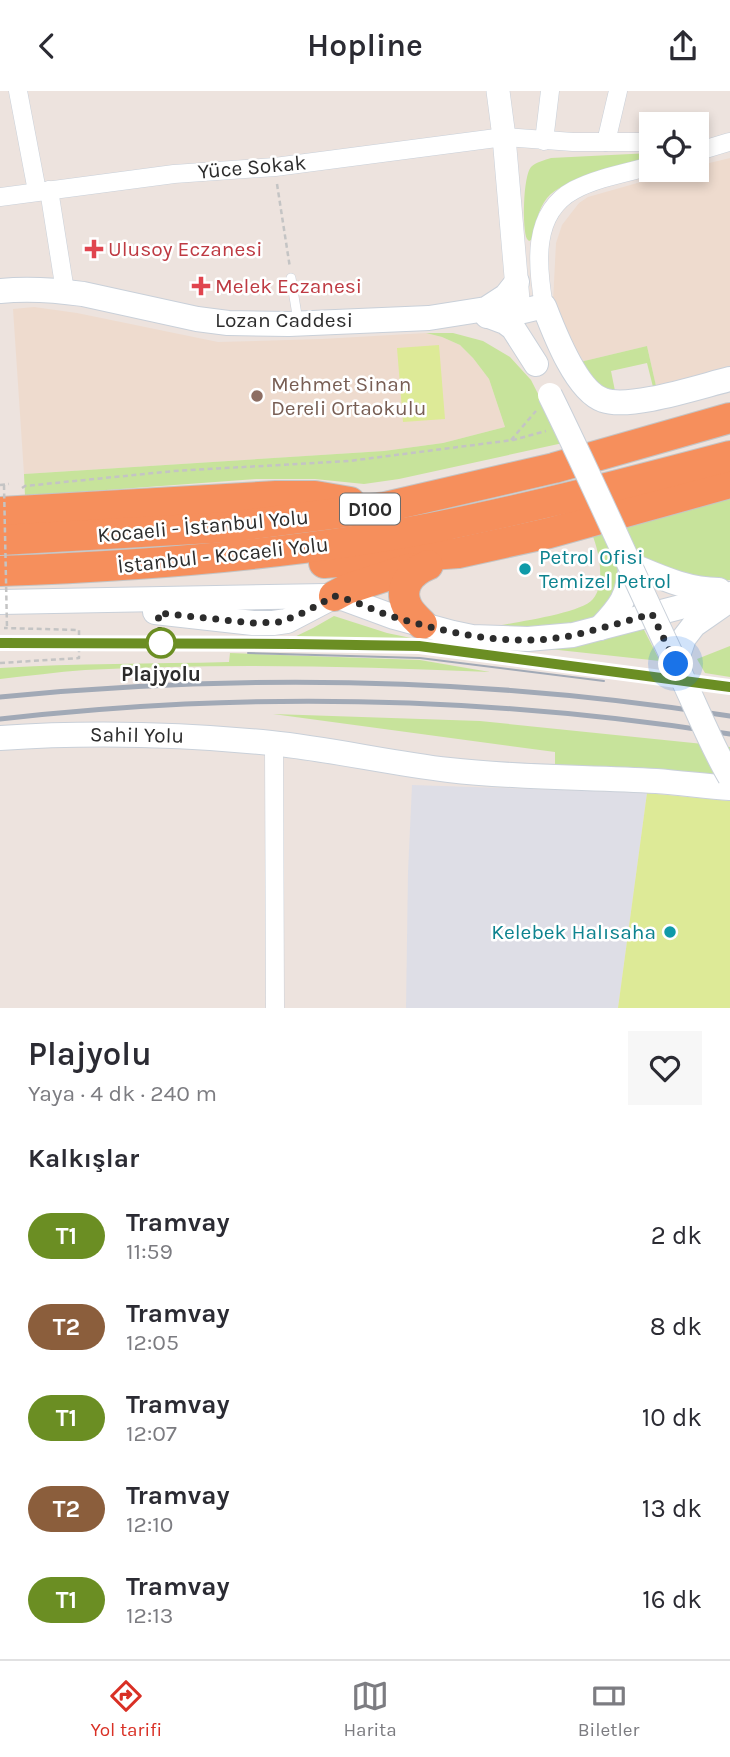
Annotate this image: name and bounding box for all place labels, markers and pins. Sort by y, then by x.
place label: Ulusoy Eczanesi [108,237,263,261]
marker: Ulusoy Eczanesi [86,241,102,257]
place label: Melek Eczanesi [215,274,362,298]
marker: Melek Eczanesi [193,278,209,294]
place label: Mehmet Sinan Dereli Ortaokulu [271,372,426,420]
marker: Mehmet Sinan Dereli Ortaokulu [249,388,265,404]
place label: Petrol Ofisi Temizel Petrol [539,545,672,593]
marker: Petrol Ofisi Temizel Petrol [517,561,533,577]
marker: Plajyolu [146,628,176,658]
place label: Plajyolu [121,662,201,686]
place label: Kelebek Halısaha [491,920,656,944]
marker: Kelebek Halısaha [662,924,678,940]

